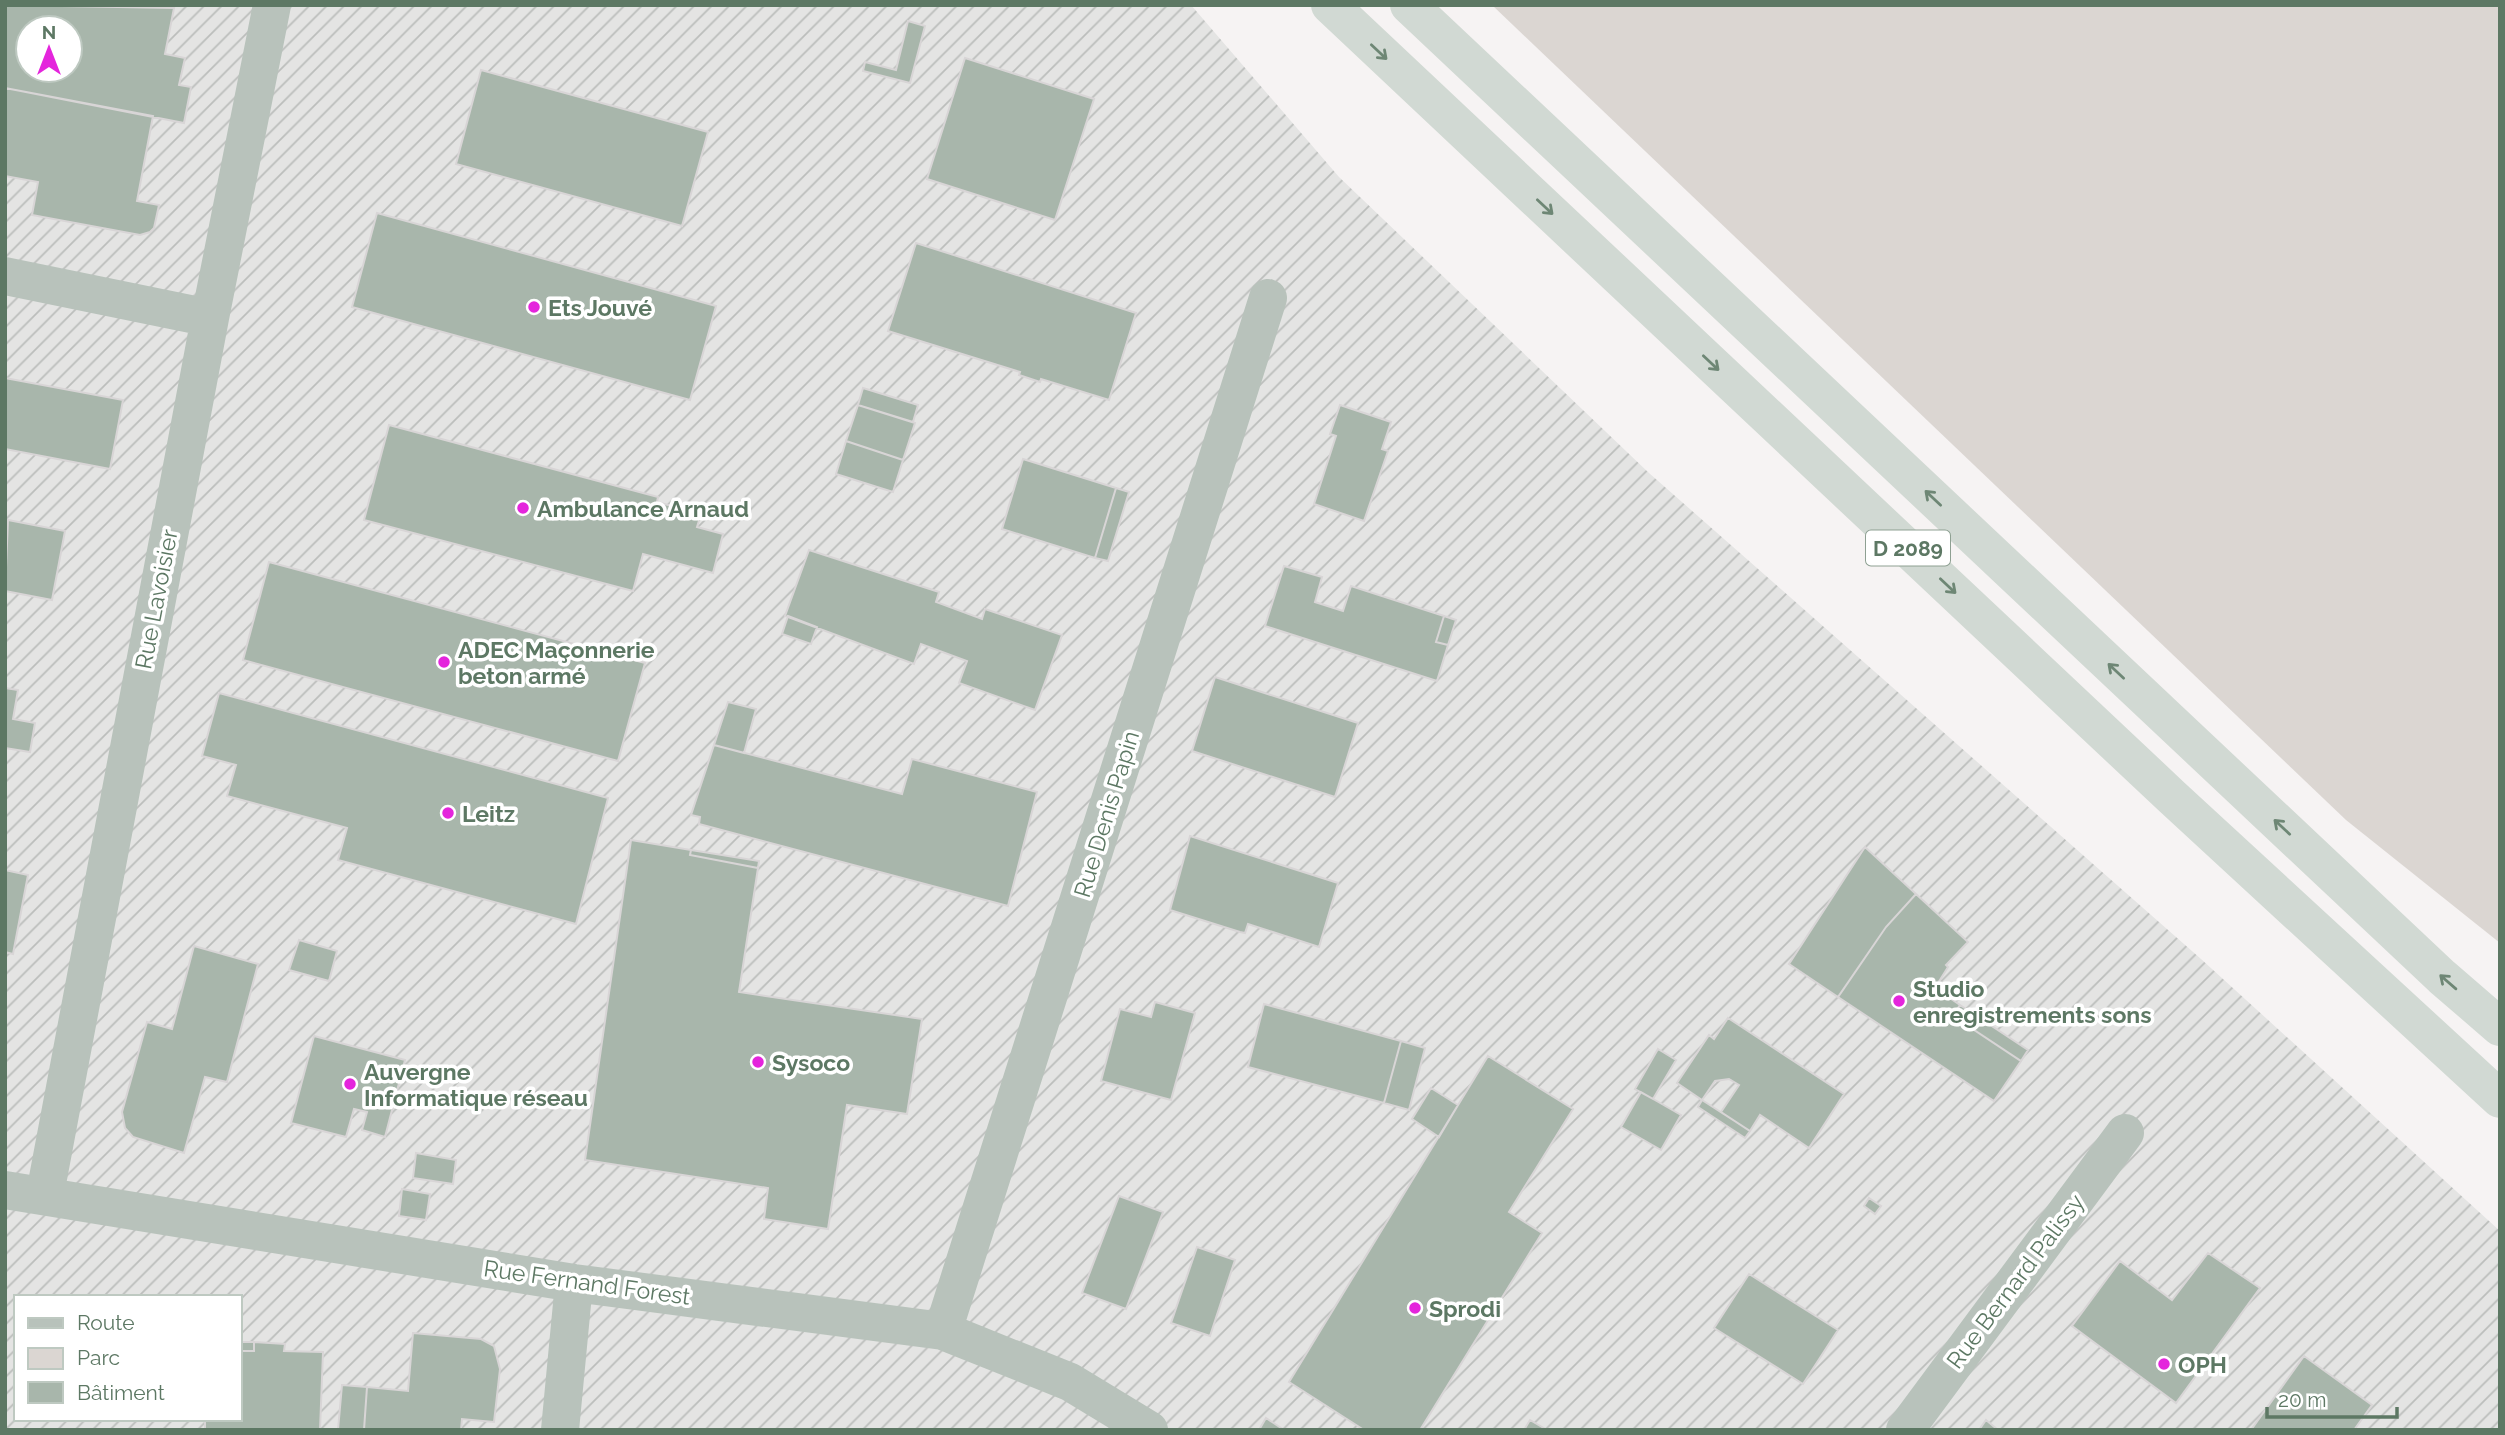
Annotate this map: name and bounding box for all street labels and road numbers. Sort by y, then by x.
street label: Rue Lavoisier [129,527,183,671]
road number: D 2089 [1866,530,1950,566]
street label: Rue Denis Papin [1068,728,1144,900]
street label: Rue Bernard Palissy [1941,1189,2089,1373]
street label: Rue Fernand Forest [482,1254,692,1310]

